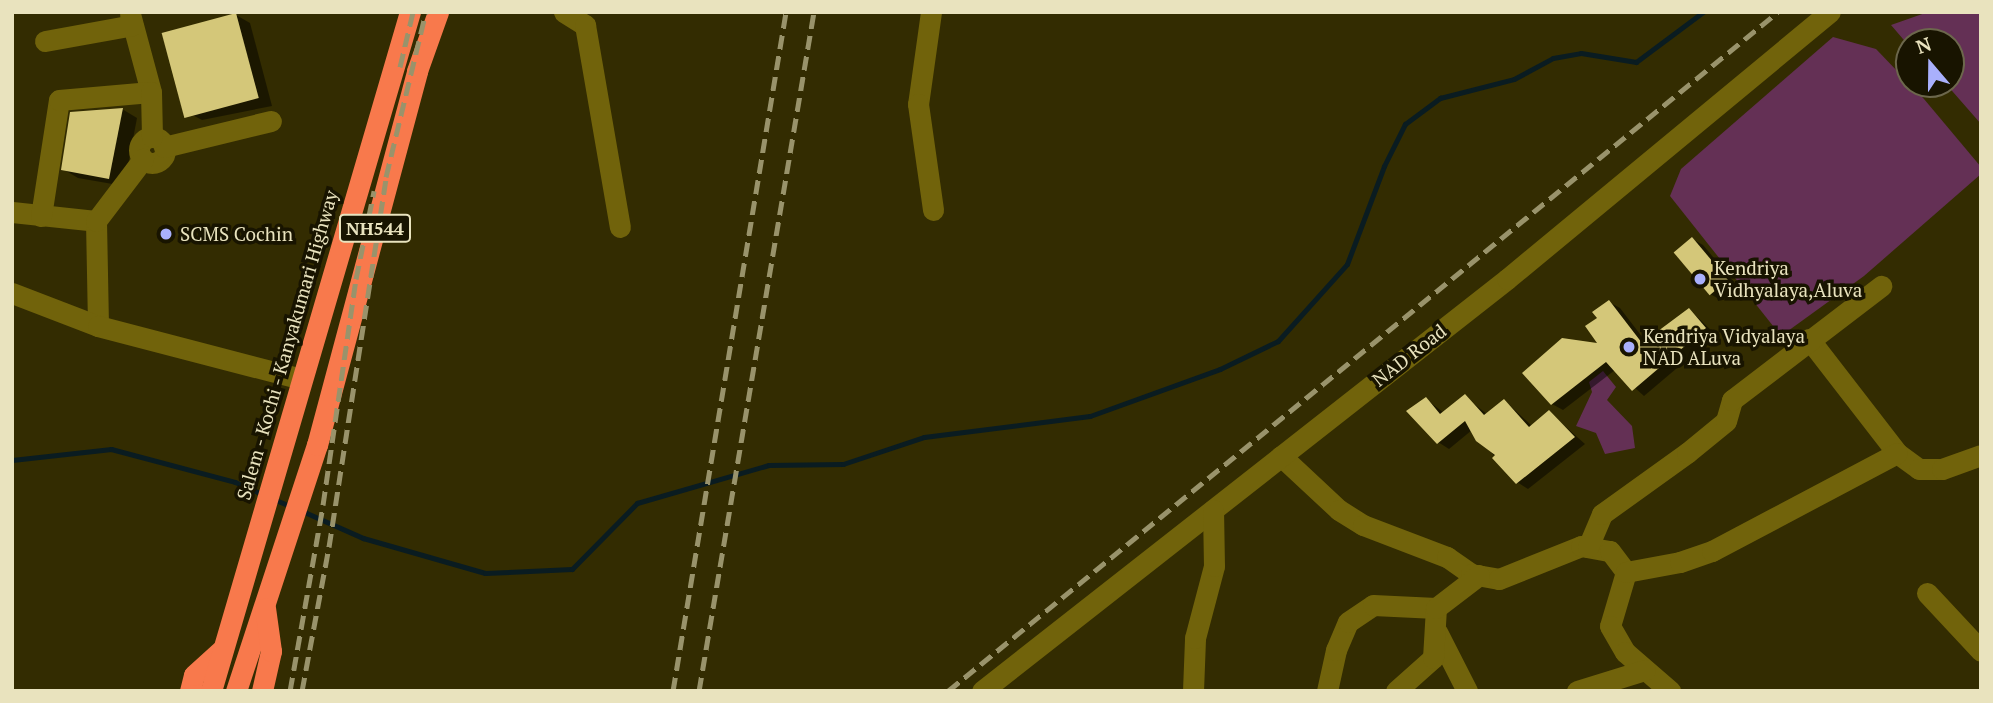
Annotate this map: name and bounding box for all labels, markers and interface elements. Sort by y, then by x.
north arrow [1895,28,1965,98]
text: N [1912,30,1934,59]
street label: Salem - Kochi - Kanyakumari Highway [231,186,343,504]
road number: NH544 [338,213,412,242]
place label: SCMS Cochin [180,223,293,245]
marker: SCMS Cochin [158,226,174,242]
place label: Kendriya Vidhyalaya,Aluva [1714,257,1862,301]
marker: Kendriya Vidhyalaya,Aluva [1692,271,1708,287]
street label: NAD Road [1368,319,1450,391]
place label: Kendriya Vidyalaya NAD ALuva [1643,325,1806,369]
marker: Kendriya Vidyalaya NAD ALuva [1621,339,1637,355]

